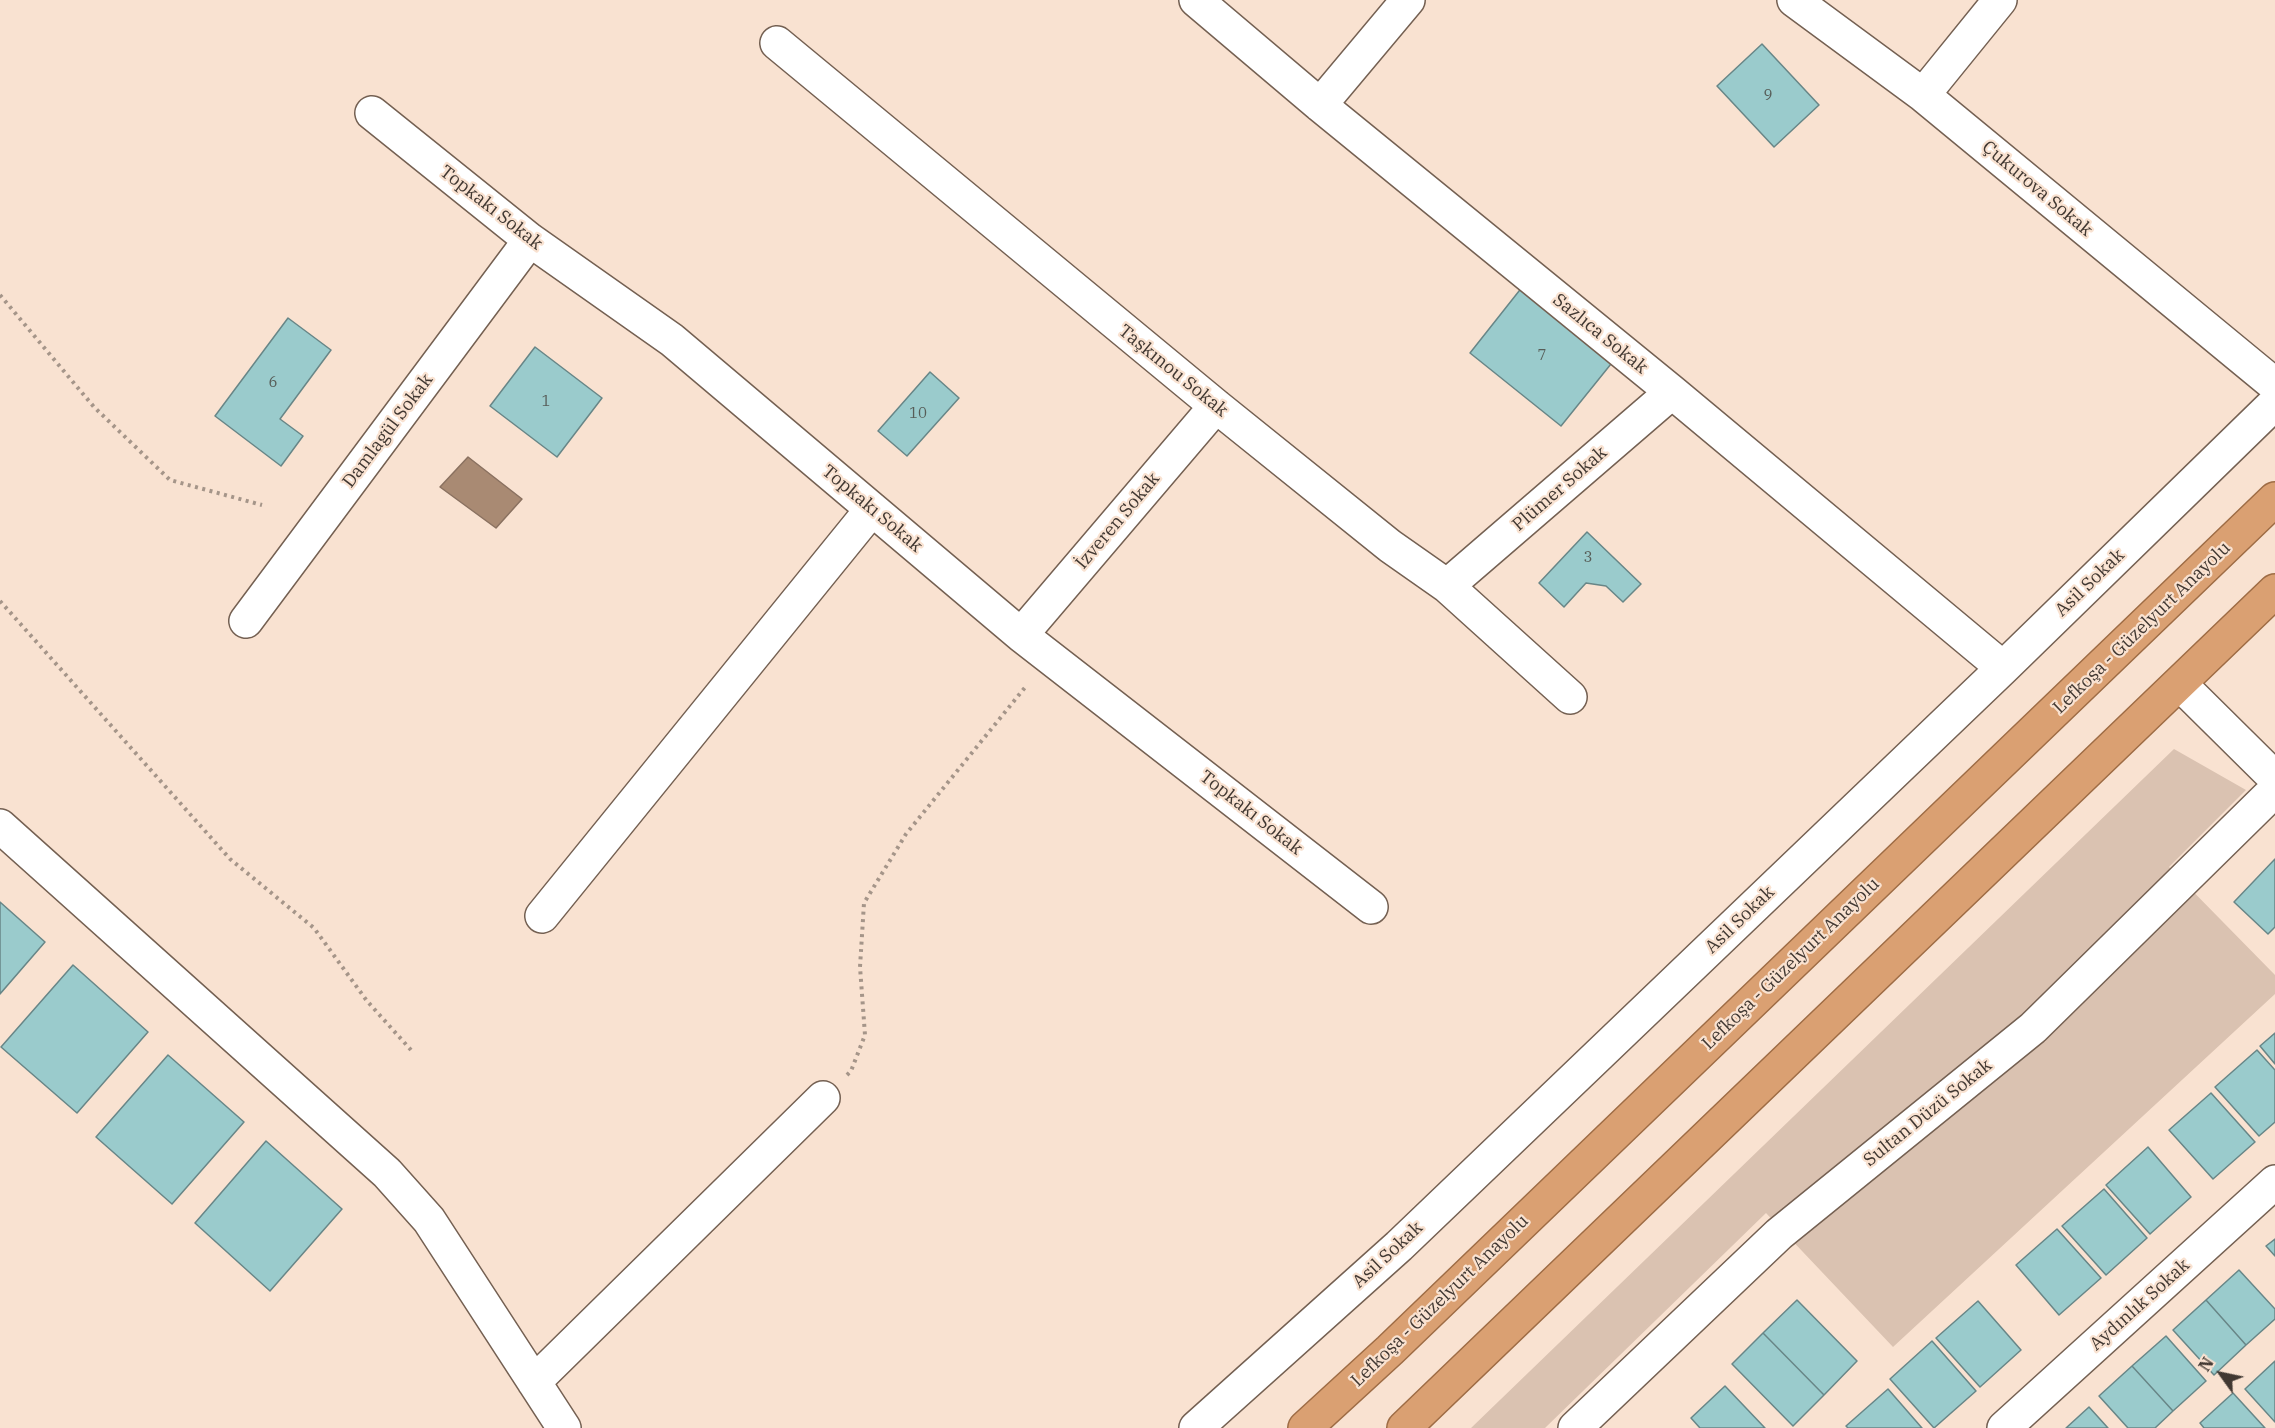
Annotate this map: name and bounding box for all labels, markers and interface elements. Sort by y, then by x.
house number: 9 [1764,87,1772,105]
street label: Çukurova Sokak [1978,137,2096,241]
street label: Topkakı Sokak [435,161,547,255]
street label: Sazlıca Sokak [1548,289,1652,379]
street label: Taşkınou Sokak [1114,320,1232,422]
house number: 7 [1538,347,1546,365]
street label: Damlagül Sokak [338,370,438,492]
house number: 6 [269,374,277,392]
house number: 1 [542,393,550,411]
house number: 10 [909,405,927,423]
street label: Plümer Sokak [1508,442,1612,536]
street label: Topkakı Sokak [817,461,927,557]
street label: İzveren Sokak [1071,468,1165,574]
street label: Lefkoşa - Güzelyurt Anayolu [2049,538,2235,718]
street label: Asil Sokak [2051,545,2129,621]
house number: 3 [1584,549,1592,567]
street label: Topkakı Sokak [1195,766,1307,860]
street label: Lefkoşa - Güzelyurt Anayolu [1698,874,1884,1054]
street label: Asil Sokak [1701,882,1779,958]
street label: Sultan Düzü Sokak [1859,1055,1997,1171]
street label: Lefkoşa - Güzelyurt Anayolu [1347,1211,1533,1391]
street label: Asil Sokak [1348,1217,1428,1293]
street label: Aydınlık Sokak [2086,1254,2194,1356]
north arrow [2191,1344,2251,1404]
text: N [2194,1353,2218,1375]

